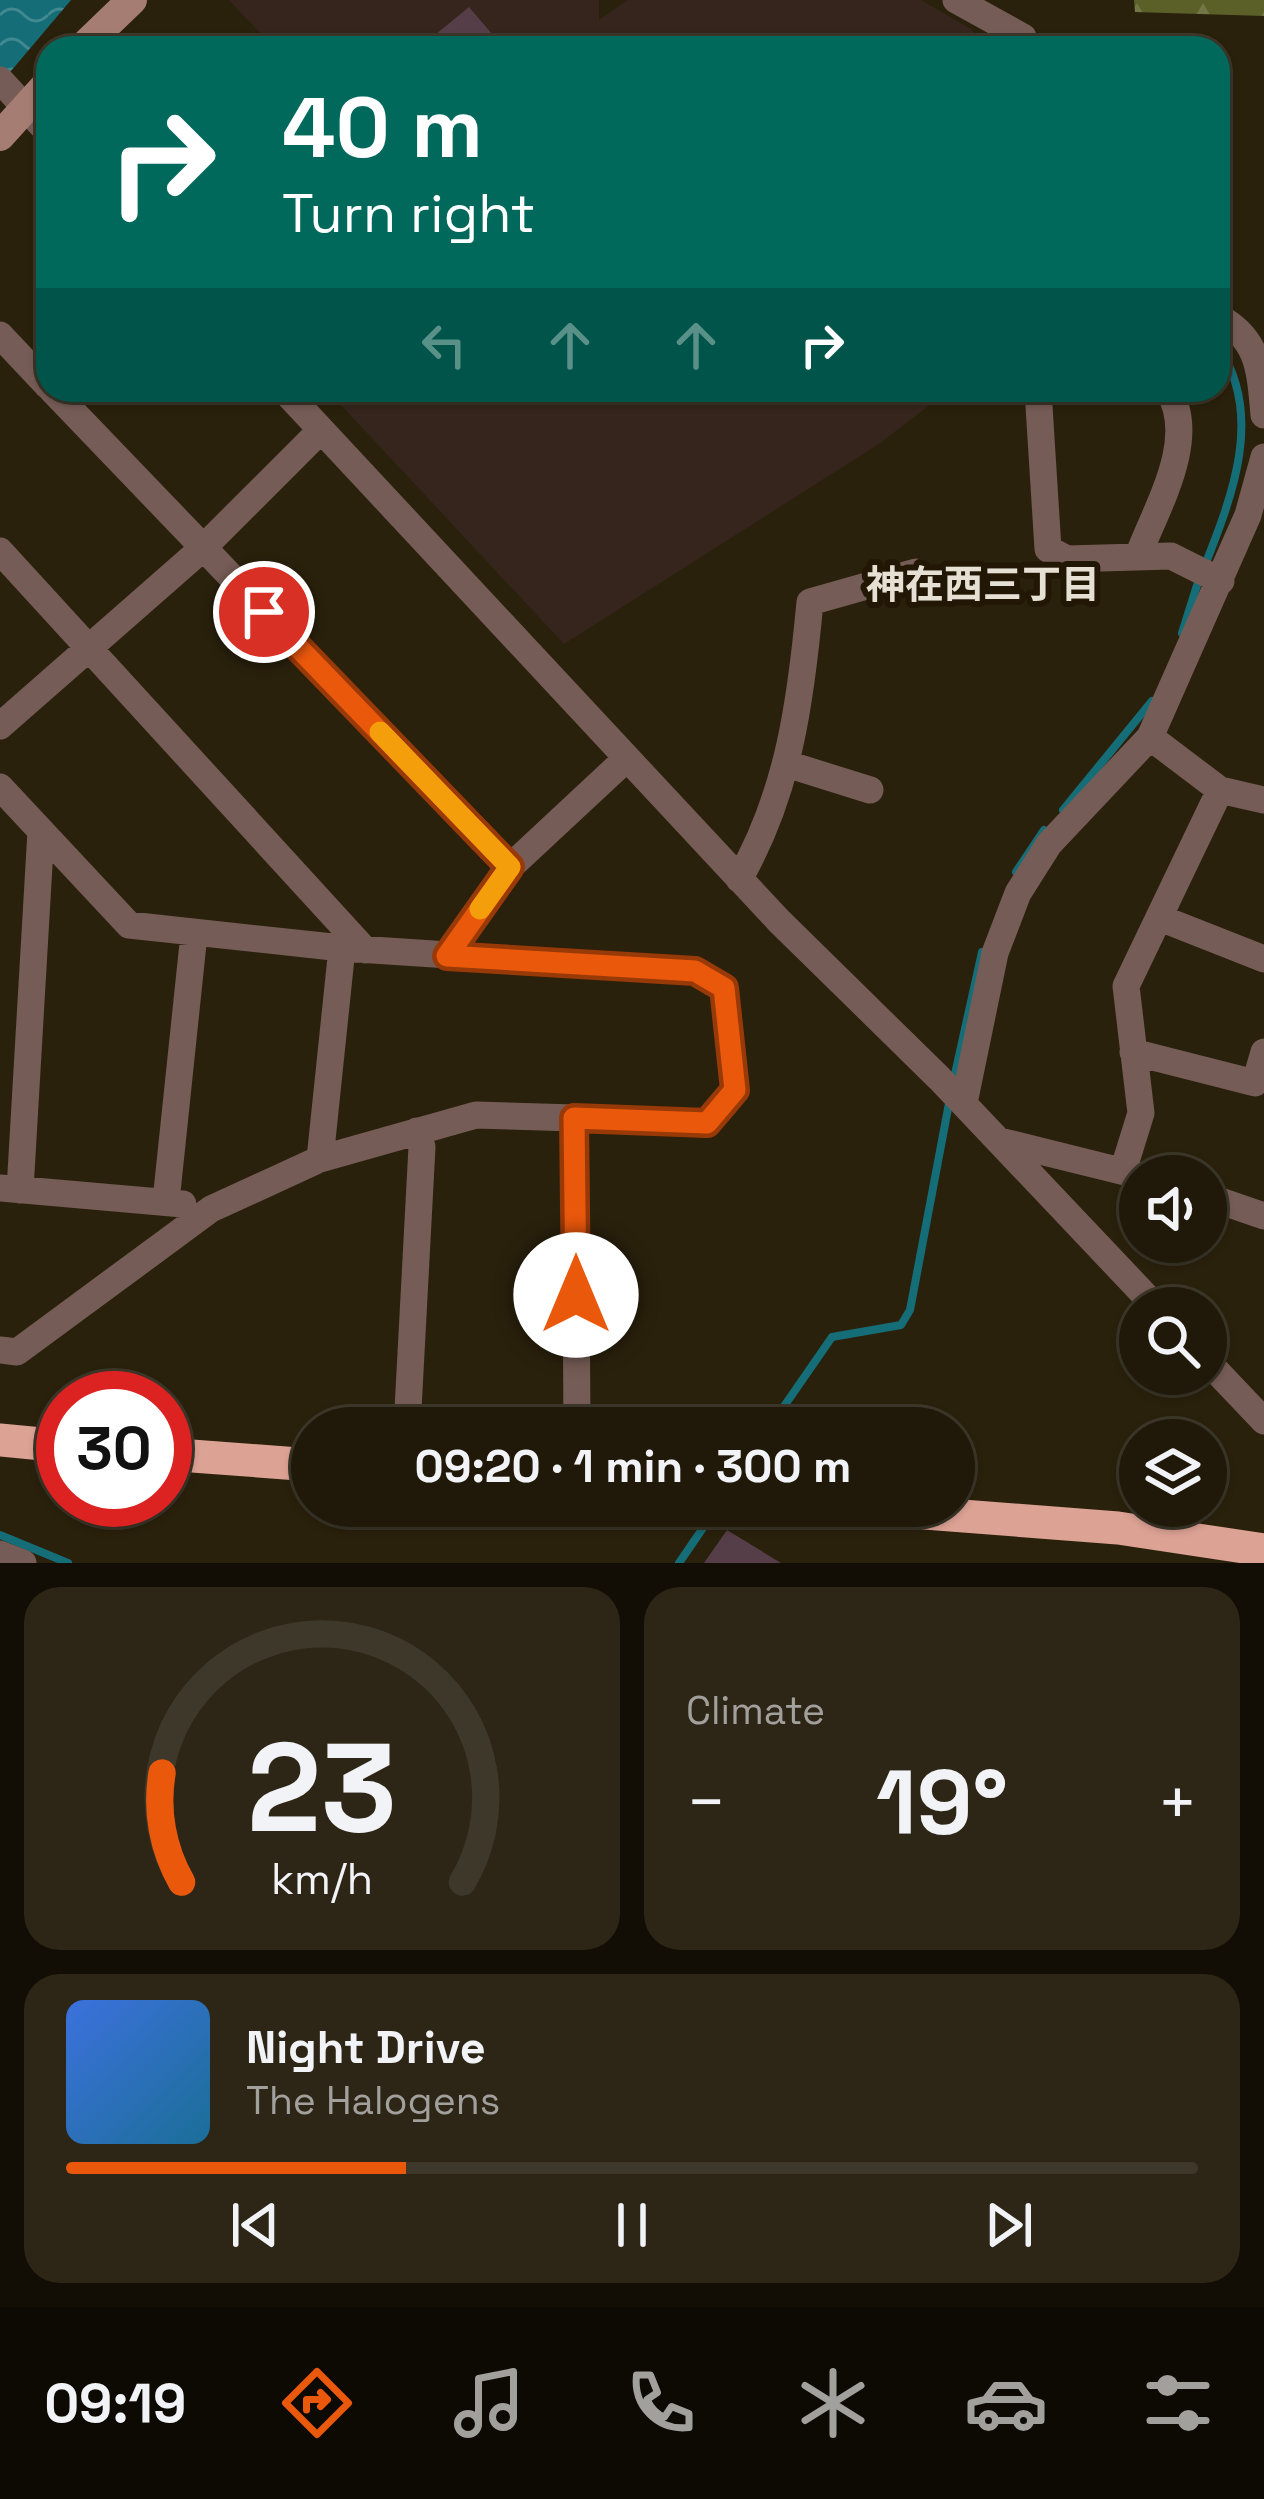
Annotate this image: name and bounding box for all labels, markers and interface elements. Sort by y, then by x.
text: 40 m [282,74,483,182]
icon: right [84,84,240,240]
text: Turn right [282,179,535,248]
icon: left [411,312,477,378]
icon: ahead [537,312,603,378]
icon: ahead [663,312,729,378]
icon: right [789,312,855,378]
district label: 神在西三丁目 [866,560,1100,609]
pin [213,561,315,663]
icon: arrive [231,579,297,645]
map controls [1119,1155,1227,1527]
button: sound [1119,1155,1227,1263]
position arrow [513,1232,639,1358]
button: search [1119,1287,1227,1395]
speed limit sign: 30 [36,1371,192,1527]
button: layers [1119,1419,1227,1527]
text: 09:20 · 1 min · 300 m [414,1438,852,1495]
text: Climate [686,1686,825,1735]
text: 23 [247,1708,397,1867]
text: 19° [876,1745,1008,1860]
text: − [686,1760,727,1844]
text: + [1157,1760,1198,1844]
text: km/h [271,1851,373,1906]
text: Night Drive [246,2019,486,2076]
text: The Halogens [246,2076,500,2125]
icon: previous [222,2192,288,2258]
icon: pause [599,2192,665,2258]
icon: next [976,2192,1042,2258]
icon: directions [275,2361,359,2445]
icon: music [447,2361,531,2445]
icon: phone [619,2361,703,2445]
icon: climate [791,2361,875,2445]
icon: car [964,2361,1048,2445]
icon: filters [1136,2361,1220,2445]
text: 09:19 [44,2369,186,2438]

